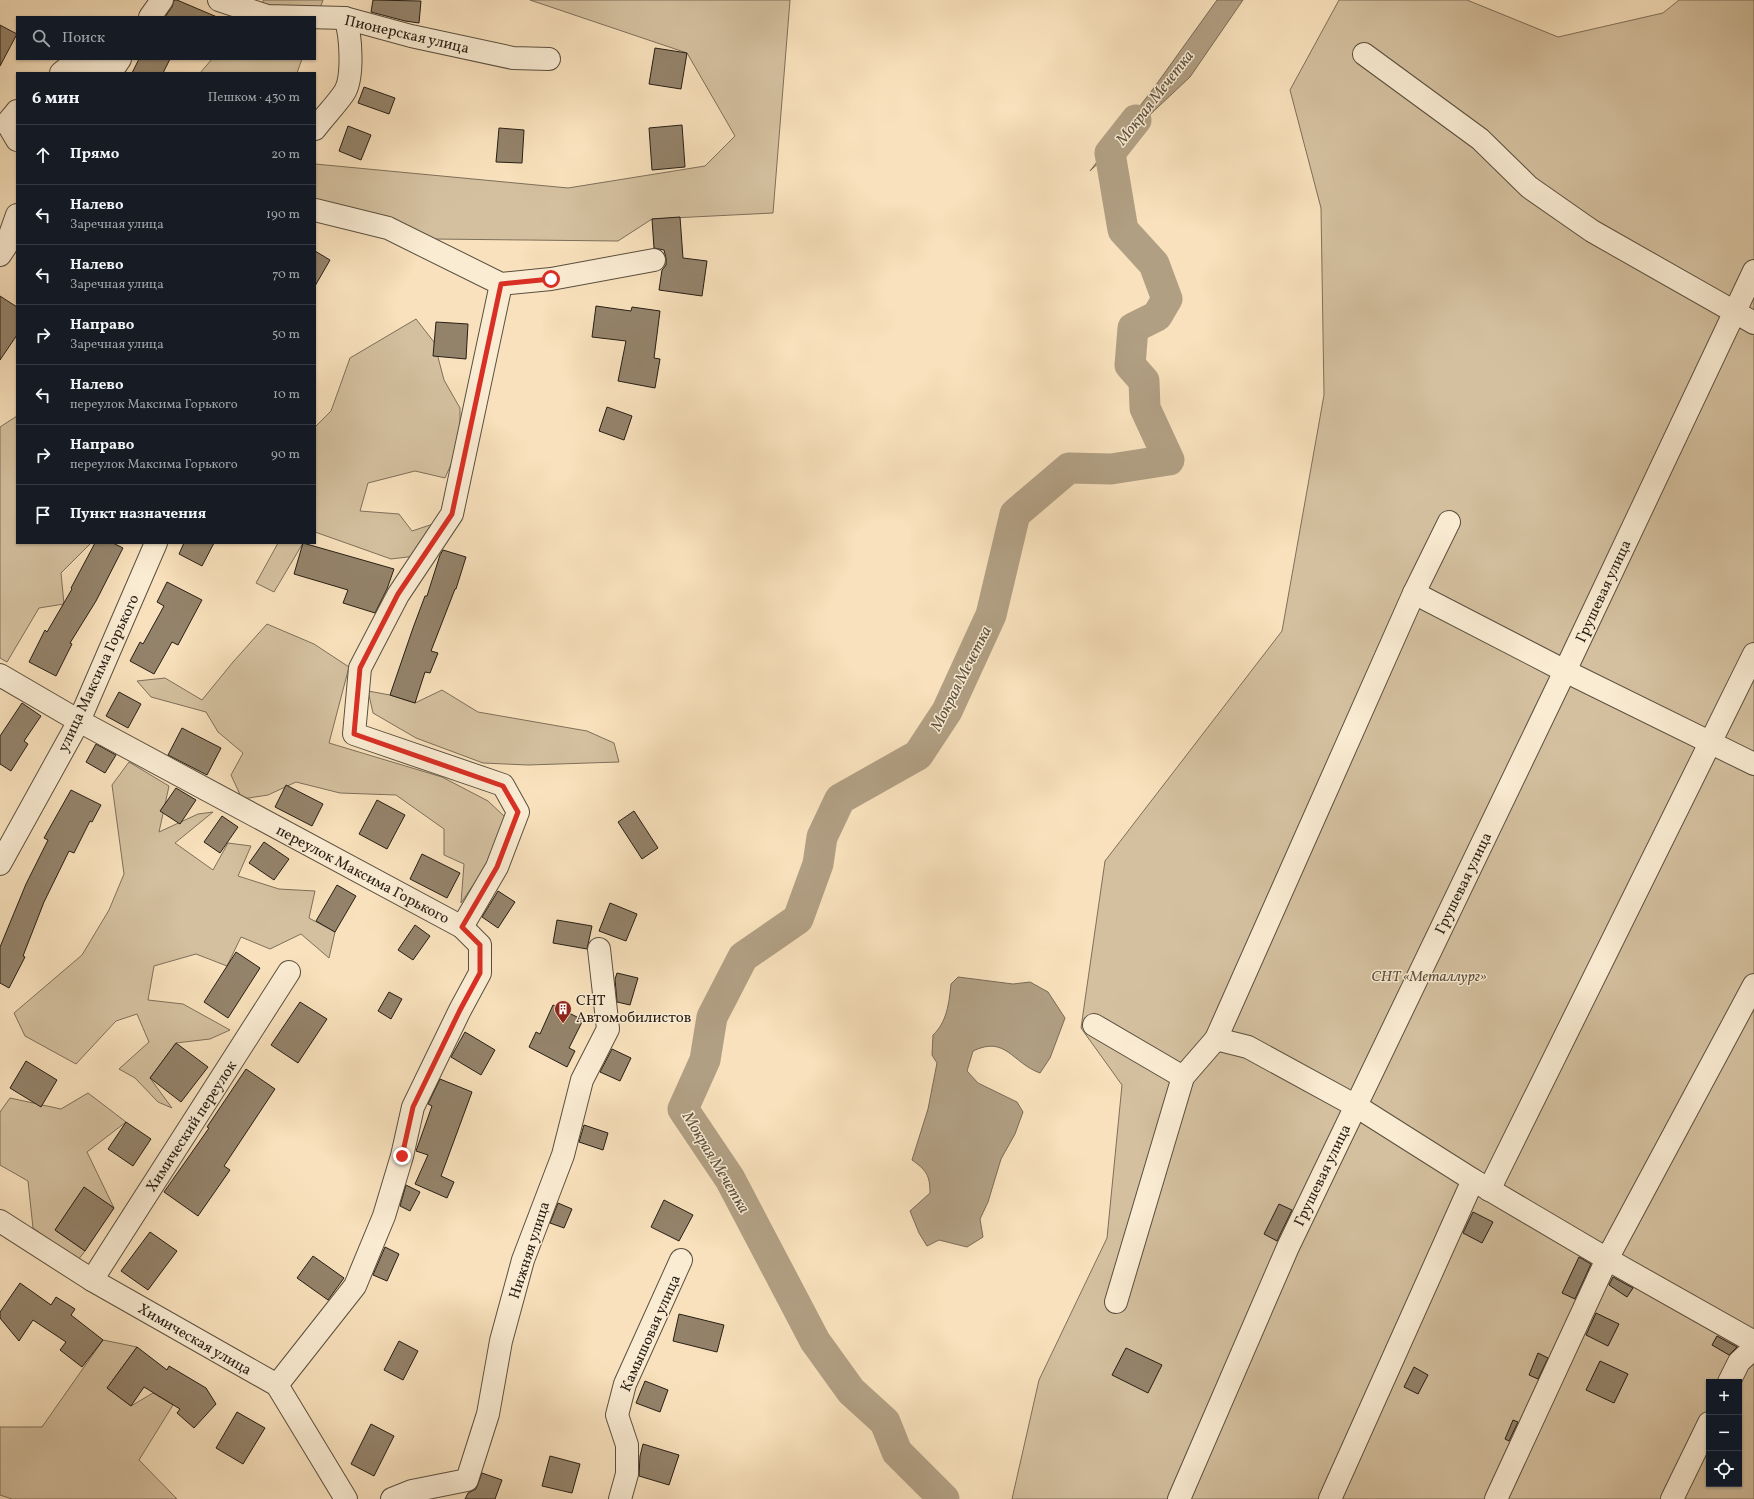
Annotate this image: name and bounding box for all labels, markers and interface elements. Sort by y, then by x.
street label: Пионерская улица [342,11,471,60]
search box [16,16,316,60]
icon: search [30,27,52,49]
text: Поиск [62,28,105,49]
water label: Мокрая Мечетка [1111,46,1200,151]
text: 6 мин [32,87,79,110]
text: Пешком · 430 m [208,89,300,107]
icon: ahead [32,144,54,166]
text: Прямо [70,144,119,165]
text: 20 m [271,146,300,164]
text: Налево [70,195,124,216]
icon: left [32,204,54,226]
text: 190 m [266,206,300,224]
text: Заречная улица [70,216,164,234]
text: Налево [70,255,124,276]
icon: left [32,264,54,286]
text: 70 m [272,266,300,284]
route start [542,270,560,288]
text: Заречная улица [70,276,164,294]
text: Направо [70,315,134,336]
icon: right [32,324,54,346]
text: 50 m [272,326,300,344]
text: Заречная улица [70,336,164,354]
text: Налево [70,375,124,396]
icon: left [32,384,54,406]
text: 10 m [273,386,300,404]
text: переулок Максима Горького [70,396,238,414]
text: Направо [70,435,134,456]
icon: right [32,444,54,466]
text: 90 m [271,446,300,464]
text: переулок Максима Горького [70,456,238,474]
icon: arrive [32,504,54,526]
text: Пункт назначения [70,504,206,525]
street label: Грушевая улица [1571,537,1637,646]
street label: улица Максима Горького [54,591,145,756]
water label: Мокрая Мечетка [925,622,998,736]
street label: переулок Максима Горького [272,821,453,930]
street label: Грушевая улица [1431,829,1498,938]
park label: СНТ «Металлург» [1371,967,1487,988]
place label: СНТ Автомобилистов [576,991,691,1029]
building icon: СНТ Автомобилистов [553,999,573,1024]
street label: Химический переулок [142,1057,243,1197]
water label: Мокрая Мечетка [676,1107,755,1218]
street label: Грушевая улица [1290,1121,1357,1230]
route end [393,1147,411,1165]
street label: Нижняя улица [505,1199,556,1302]
street label: Камышовая улица [616,1272,687,1396]
street label: Химическая улица [134,1299,255,1381]
map controls [1706,1379,1742,1487]
button: + [1706,1379,1742,1415]
button: − [1706,1415,1742,1451]
button: locate [1706,1451,1742,1487]

